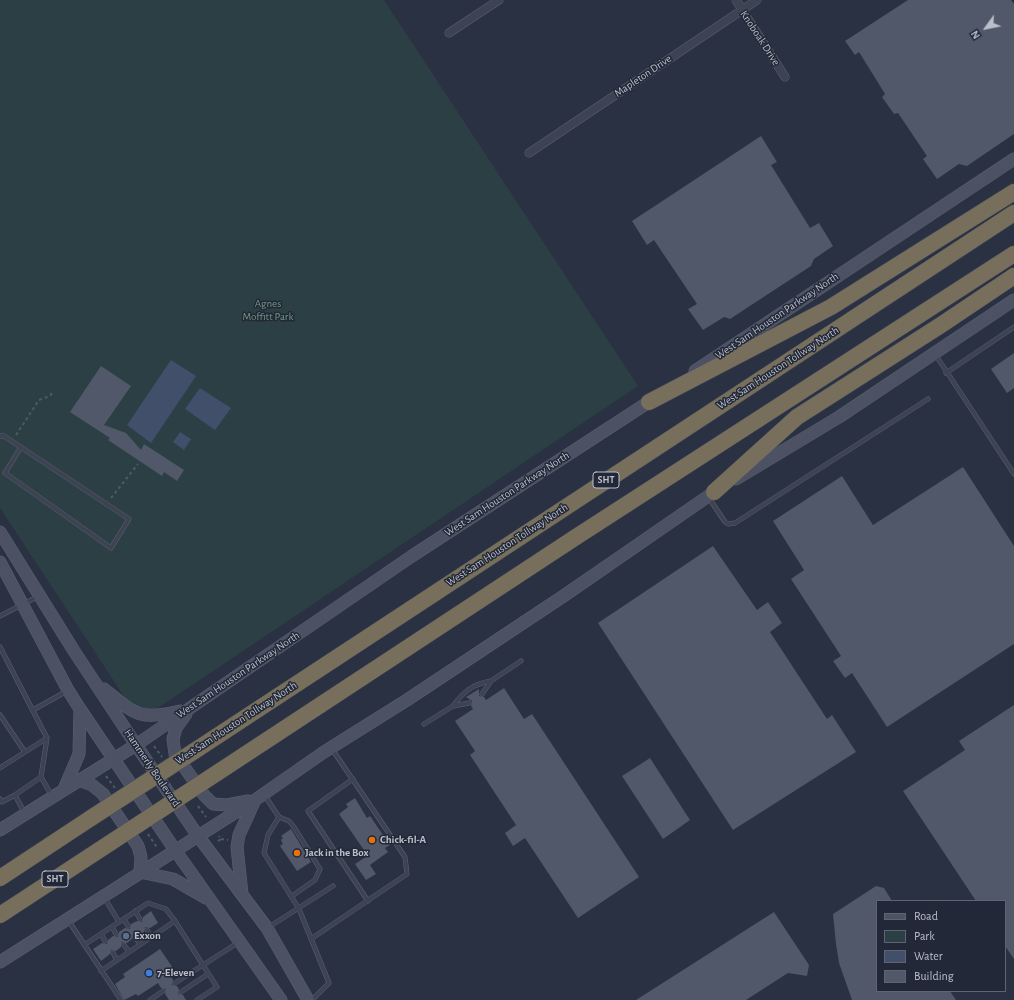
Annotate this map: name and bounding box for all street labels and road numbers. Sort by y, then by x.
street label: Knoboak Drive [737,8,783,68]
street label: Mapleton Drive [612,52,674,100]
street label: West Sam Houston Parkway North [713,270,841,362]
street label: West Sam Houston Tollway North [715,324,841,412]
street label: West Sam Houston Parkway North [442,449,572,539]
road number: SHT [593,472,619,488]
street label: West Sam Houston Tollway North [444,501,570,589]
street label: West Sam Houston Parkway North [174,629,302,721]
street label: West Sam Houston Tollway North [173,679,299,767]
street label: Hammerly Boulevard [121,727,183,809]
road number: SHT [42,871,68,887]

